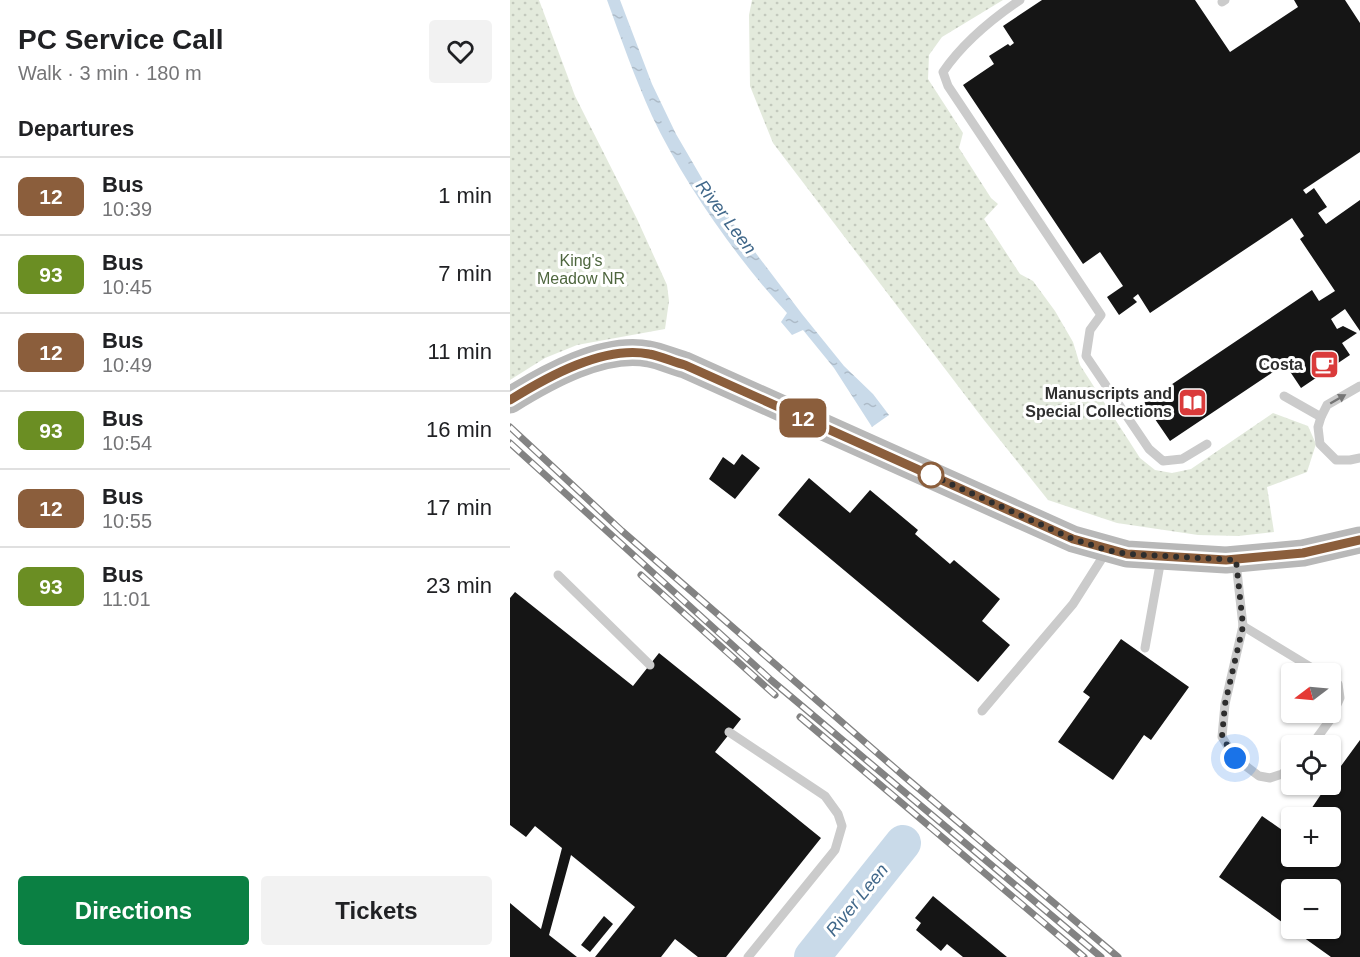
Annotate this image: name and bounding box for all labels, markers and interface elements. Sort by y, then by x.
button: heart [429,20,492,83]
text: PC Service Call [18,24,223,55]
text: Walk · 3 min · 180 m [18,62,202,84]
text: Departures [18,116,134,141]
text: Bus [102,172,144,197]
water label: River Leen [692,176,760,258]
text: 1 min [438,183,492,208]
text: 12 [39,185,63,208]
text: 10:39 [102,198,152,220]
text: Bus [102,250,144,275]
park label: King's Meadow NR [537,252,625,287]
text: 7 min [438,261,492,286]
text: 93 [39,263,63,286]
text: 10:45 [102,276,152,298]
text: Bus [102,328,144,353]
text: 11 min [428,339,492,364]
text: 12 [39,341,63,364]
cafe icon: Costa [1308,348,1340,380]
text: 10:49 [102,354,152,376]
place label: Costa [1259,356,1303,373]
place label: Manuscripts and Special Collections [1025,385,1172,420]
library icon: Manuscripts and Special Collections [1177,386,1209,418]
one-way arrow [1330,393,1346,404]
line badge: 12 [776,398,830,438]
text: Bus [102,406,144,431]
text: 12 [791,407,815,430]
text: 16 min [426,417,492,442]
text: 93 [39,419,63,442]
text: 10:54 [102,432,152,454]
unlabelled marker [918,462,944,488]
text: Bus [102,484,144,509]
text: 17 min [426,495,492,520]
text: 12 [39,497,63,520]
text: 10:55 [102,510,152,532]
text: Bus [102,562,144,587]
text: 23 min [426,573,492,598]
text: 93 [39,575,63,598]
text: 11:01 [102,588,151,610]
north arrow [1281,663,1341,723]
map controls [1281,663,1341,939]
button: locate [1281,735,1341,795]
your location [1220,743,1250,773]
button: + [1281,807,1341,867]
water label: River Leen [822,860,892,940]
button: Directions [18,876,249,945]
button: Tickets [261,876,492,945]
button: − [1281,879,1341,939]

